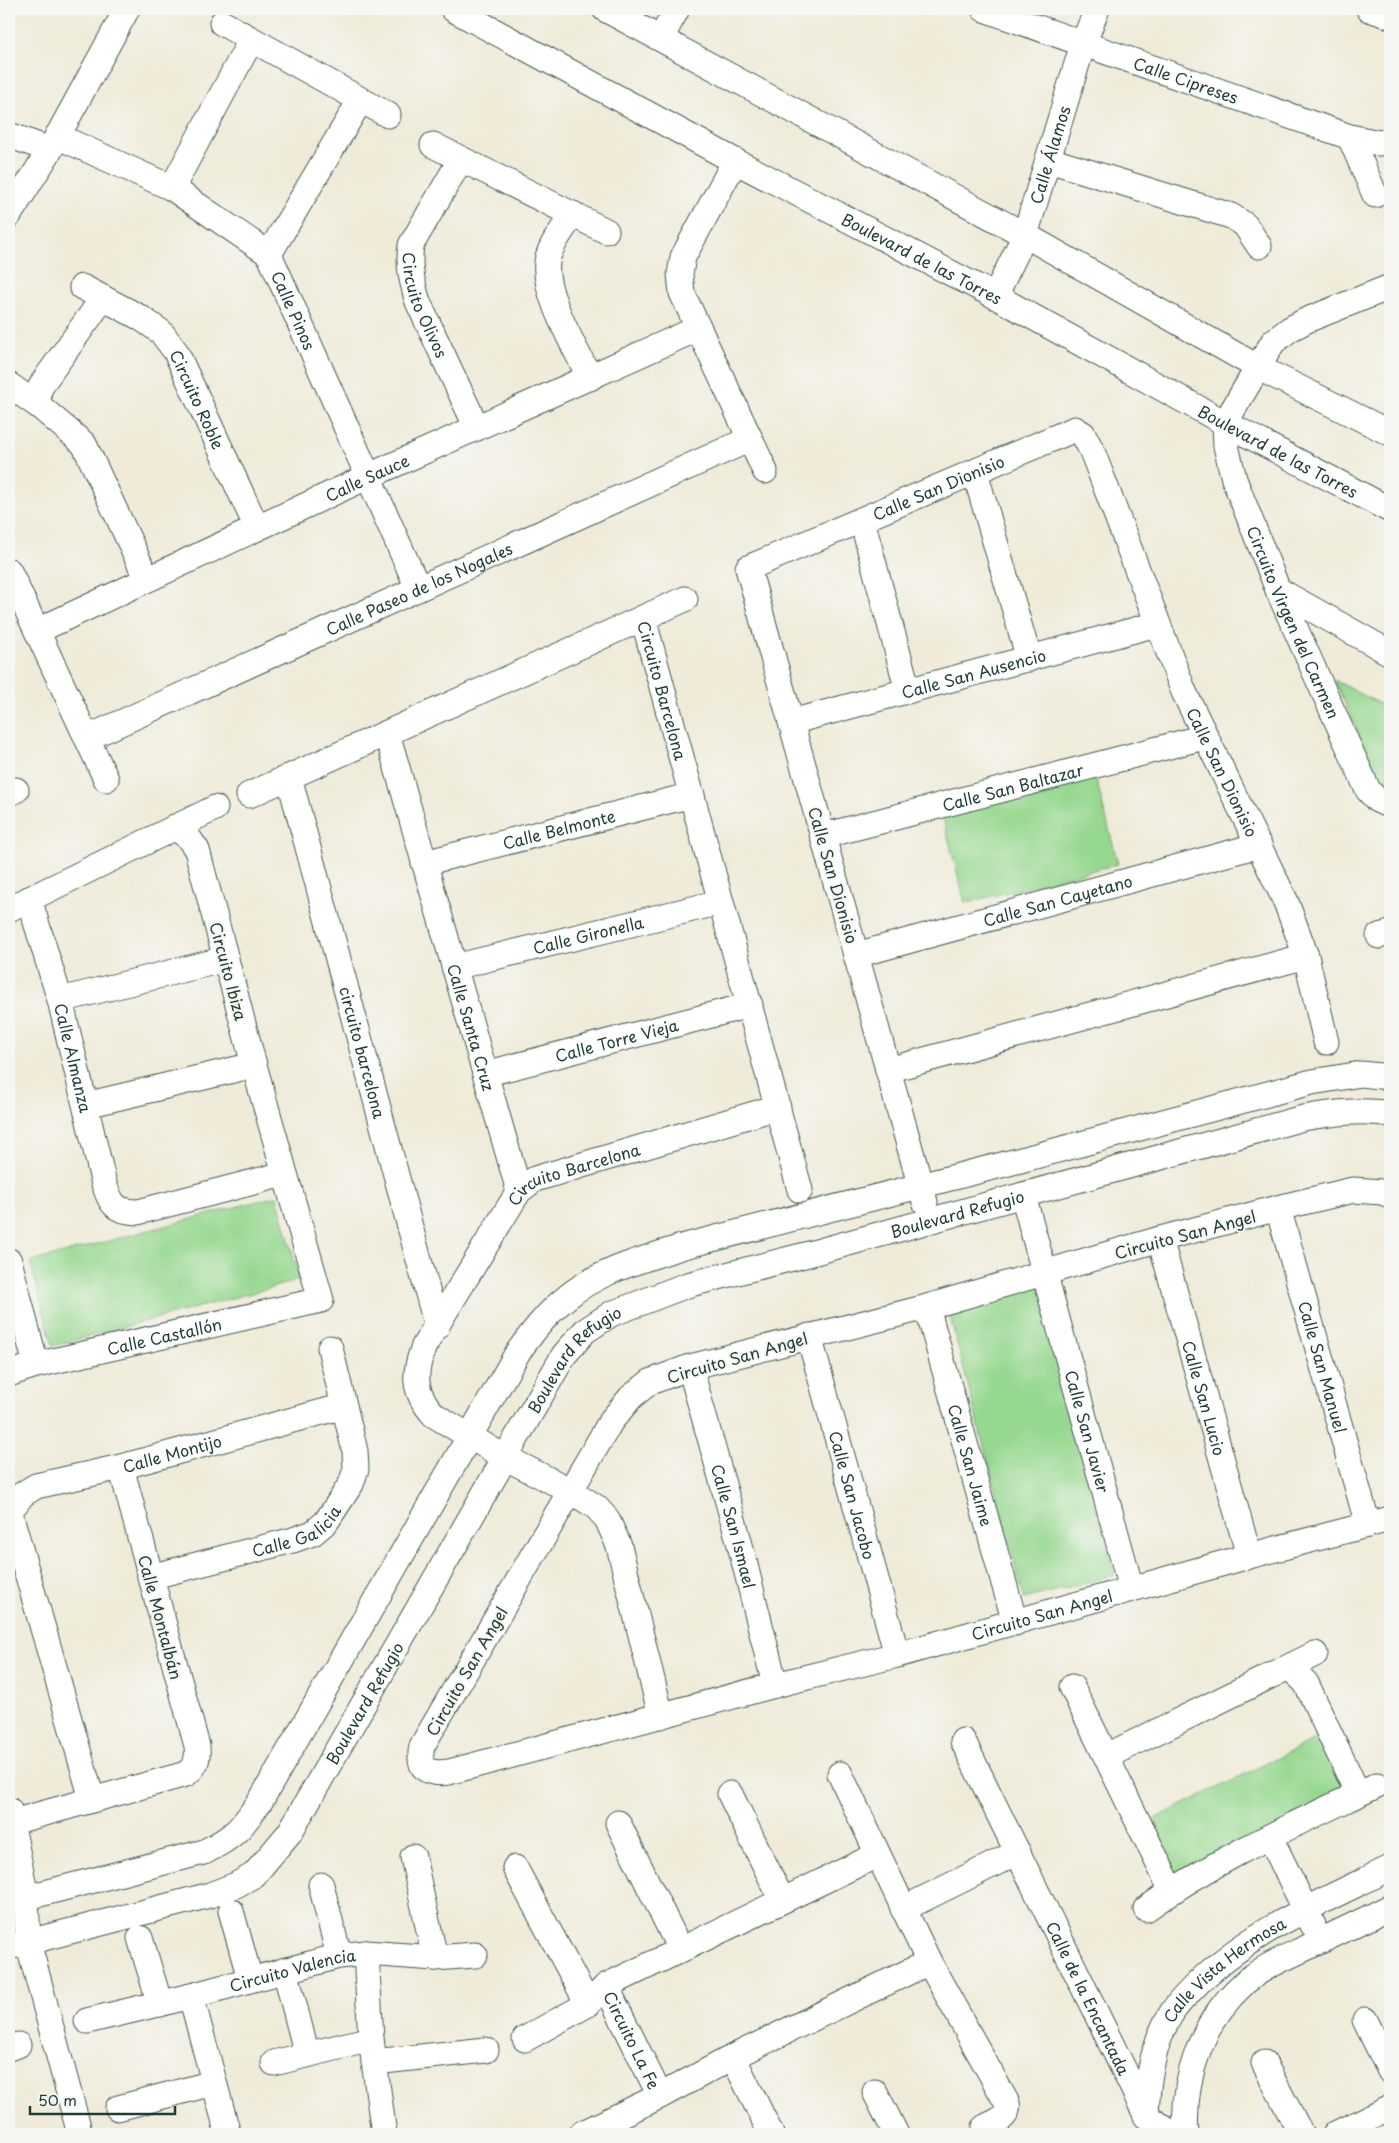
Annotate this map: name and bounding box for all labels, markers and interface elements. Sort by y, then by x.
street label: Calle Cipreses [1130,50,1242,109]
street label: Calle Álamos [1023,103,1076,207]
street label: Boulevard de las Torres [837,206,1007,310]
street label: Circuito Olivos [398,252,454,361]
street label: Calle Pinos [266,267,322,353]
street label: Circuito Roble [164,346,231,453]
street label: Boulevard de las Torres [1194,398,1362,503]
street label: Calle Sauce [321,448,413,507]
street label: Calle San Dionisio [869,448,1008,526]
street label: Circuito Virgen del Carmen [1242,522,1346,722]
street label: Calle Paseo de los Nogales [322,536,516,641]
street label: Circuito Barcelona [632,618,693,763]
street label: Calle San Ausencio [899,642,1049,704]
street label: Calle San Dionisio [1181,703,1264,841]
street label: Calle San Baltazar [939,757,1086,817]
street label: Calle Belmonte [500,803,618,855]
street label: Calle San Dionisio [803,804,865,946]
street label: Calle San Cayetano [980,868,1135,932]
street label: Calle Gironella [530,909,646,959]
street label: Circuito Ibiza [204,919,254,1023]
street label: Calle Santa Cruz [442,961,502,1094]
street label: circuito barcelona [334,984,392,1121]
street label: Calle Almanza [49,1001,98,1115]
street label: Calle Torre Vieja [552,1012,681,1067]
street label: Circuito Barcelona [501,1137,643,1210]
street label: Boulevard Refugio [887,1183,1027,1243]
street label: Circuito San Angel [1112,1204,1258,1264]
street label: Calle San Manuel [1293,1298,1353,1436]
street label: Boulevard Refugio [521,1299,624,1418]
street label: Calle Castallón [105,1311,224,1360]
street label: Circuito San Angel [664,1325,810,1389]
street label: Calle San Lucio [1177,1338,1232,1458]
street label: Calle San Javier [1060,1367,1116,1496]
street label: Calle San Jaime [943,1401,999,1529]
street label: Calle Montijo [120,1428,224,1478]
street label: Calle San Jacobo [824,1428,882,1562]
street label: Calle San Ismael [706,1461,762,1591]
street label: Calle Galicia [249,1500,346,1562]
street label: Calle Montalbán [133,1552,189,1682]
street label: Circuito San Angel [968,1583,1115,1646]
street label: Circuito San Angel [419,1602,513,1740]
street label: Boulevard Refugio [319,1637,409,1769]
street label: Calle Vista Hermosa [1157,1910,1290,2027]
street label: Calle de la Encantada [1041,1917,1137,2079]
street label: Circuito Valencia [227,1942,357,1997]
street label: Circuito La Fe [598,1987,667,2093]
scale bar [30,2083,175,2115]
text: 50 m [38,2088,77,2111]

